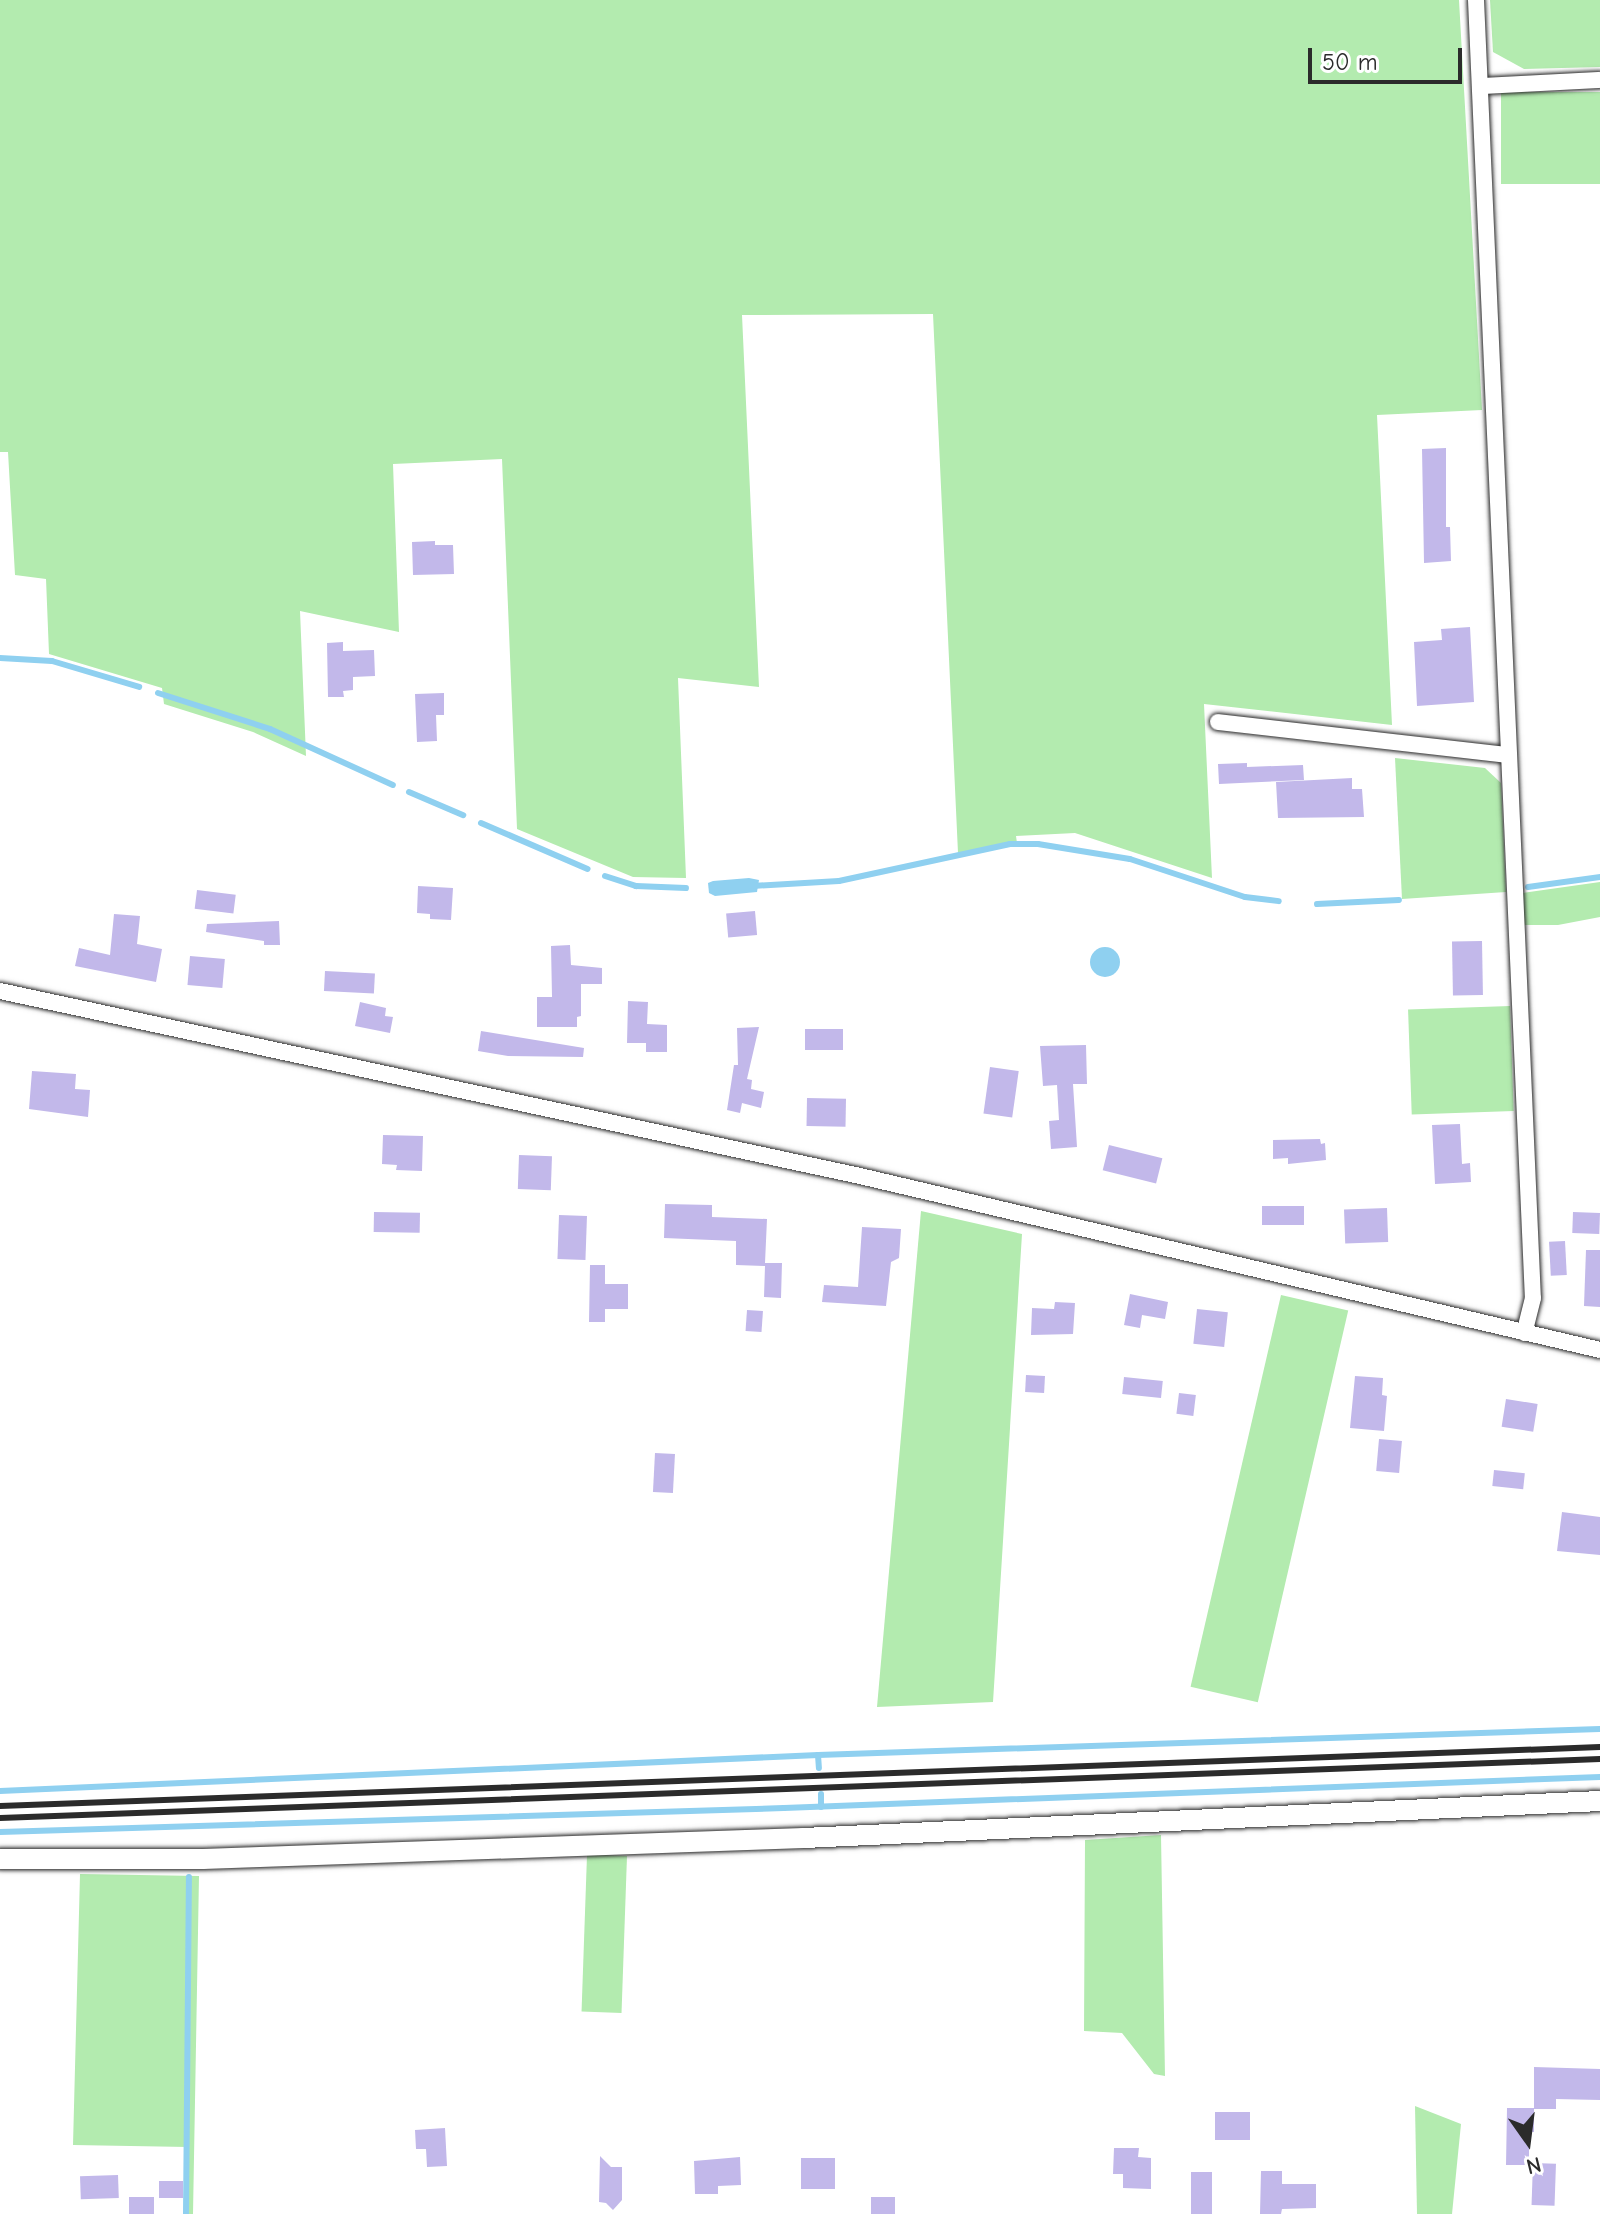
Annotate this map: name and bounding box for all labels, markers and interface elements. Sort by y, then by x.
scale bar [1312,32,1466,82]
text: 50 m [1322,48,1378,76]
north arrow [1488,2102,1568,2182]
text: N [1524,2151,1544,2180]

